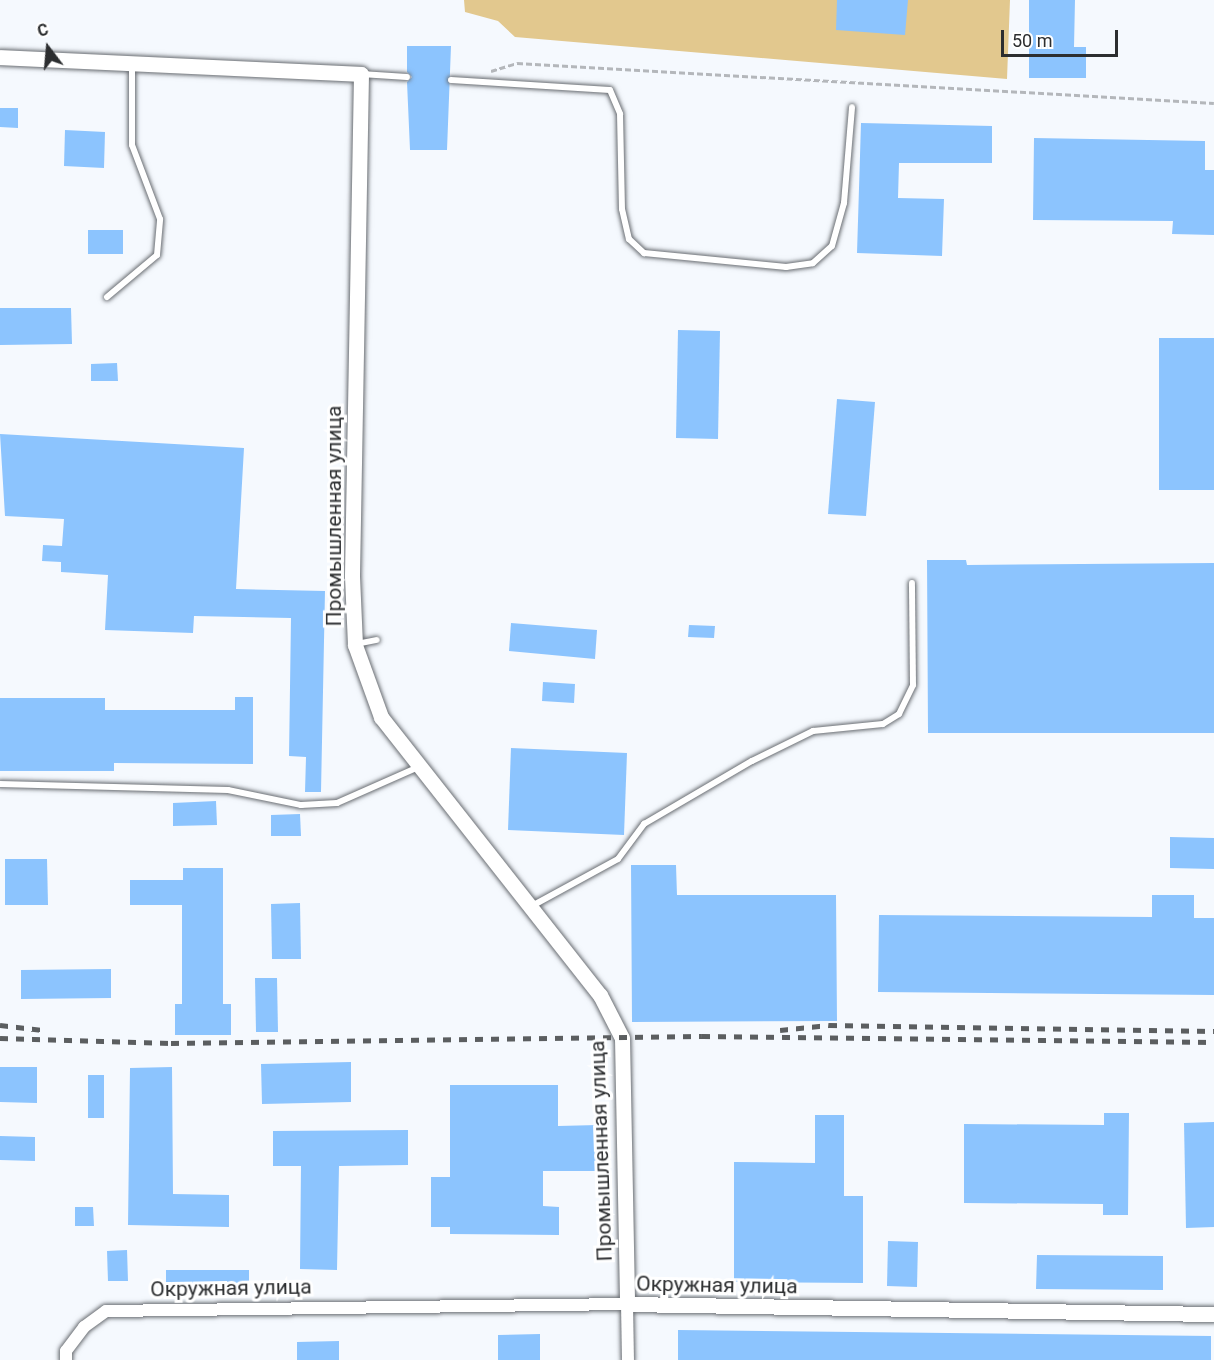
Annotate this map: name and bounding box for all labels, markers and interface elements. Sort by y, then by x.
north arrow [18,18,78,78]
scale bar [1004,18,1121,56]
text: С [35,20,51,41]
text: 50 m [1012,30,1052,51]
street label: Промышленная улица [321,406,347,626]
street label: Промышленная улица [585,1040,617,1262]
street label: Окружная улица [636,1271,798,1299]
street label: Окружная улица [150,1274,312,1302]

